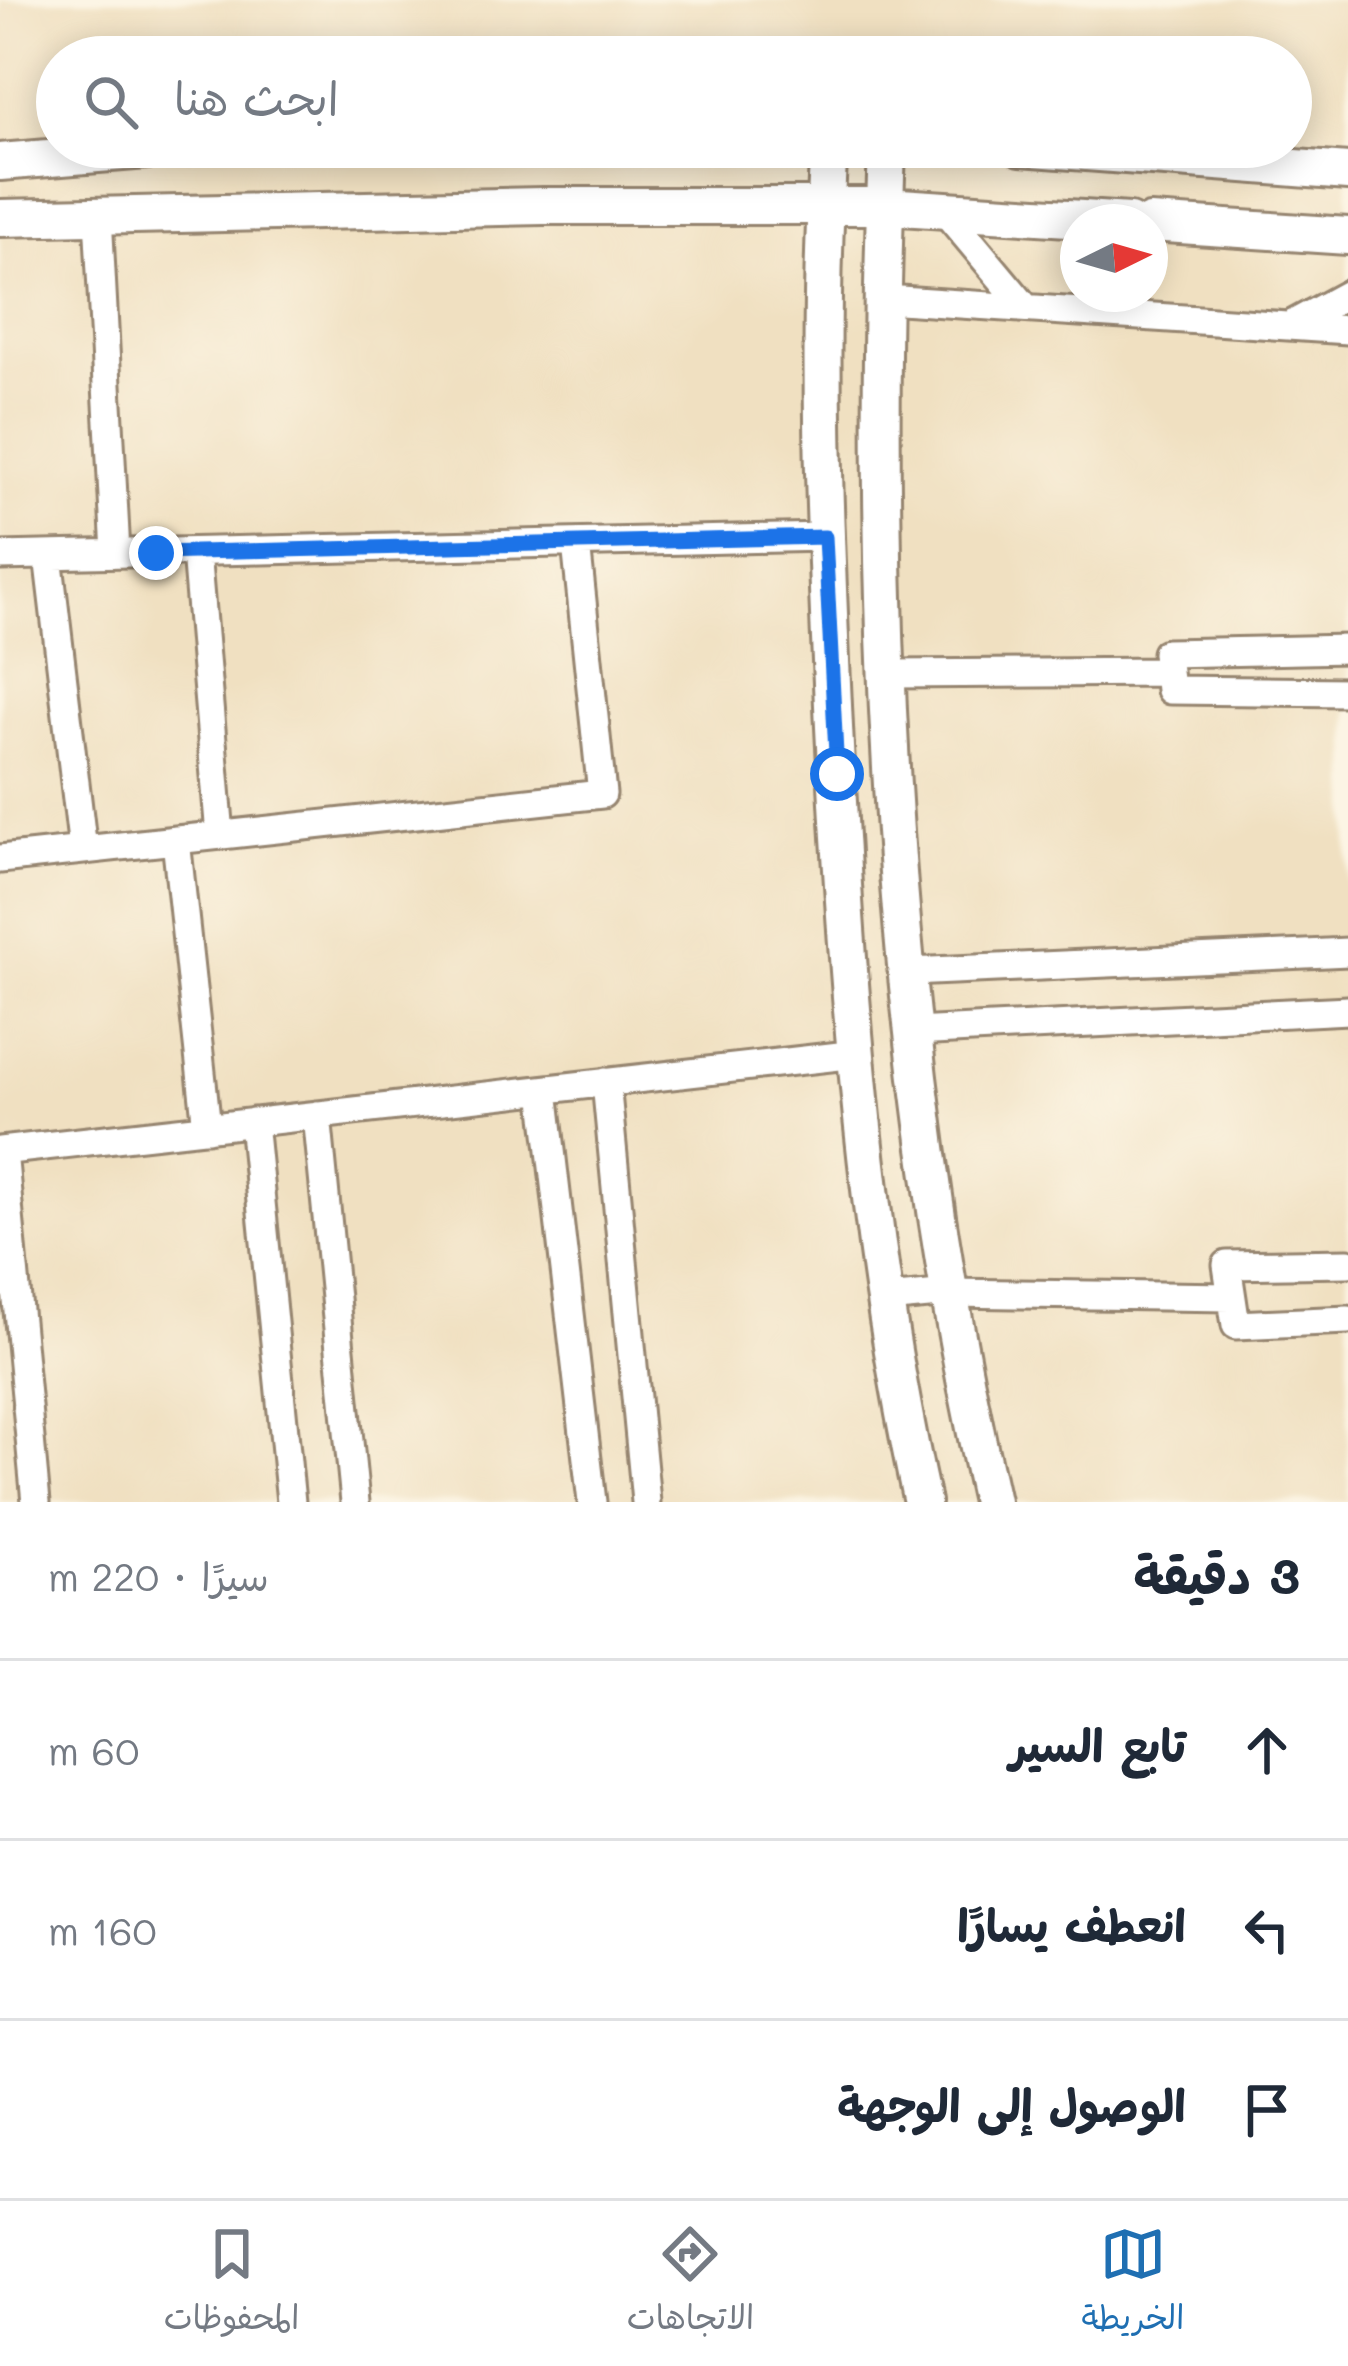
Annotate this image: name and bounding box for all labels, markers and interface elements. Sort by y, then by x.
search box [36,36,1312,168]
text: ابحث هنا [174,68,339,126]
icon: search [78,69,144,135]
north arrow [1060,204,1168,312]
route end [129,526,183,580]
route start [810,747,864,801]
text: 3 دقيقة [1133,1540,1300,1607]
text: سيرًا · 220 m [48,1550,269,1601]
text: تابع السير [1009,1715,1186,1773]
icon: ahead [1234,1717,1300,1783]
text: 60 m [48,1724,139,1775]
text: انعطف يسارًا [957,1895,1186,1953]
icon: left [1234,1897,1300,1963]
text: 160 m [48,1904,157,1955]
text: الوصول إلى الوجهة [837,2075,1186,2133]
icon: arrive [1234,2077,1300,2143]
tab: المحفوظات [164,2221,300,2347]
tab: الاتجاهات [627,2221,754,2347]
tab: الخريطة [1081,2221,1184,2347]

